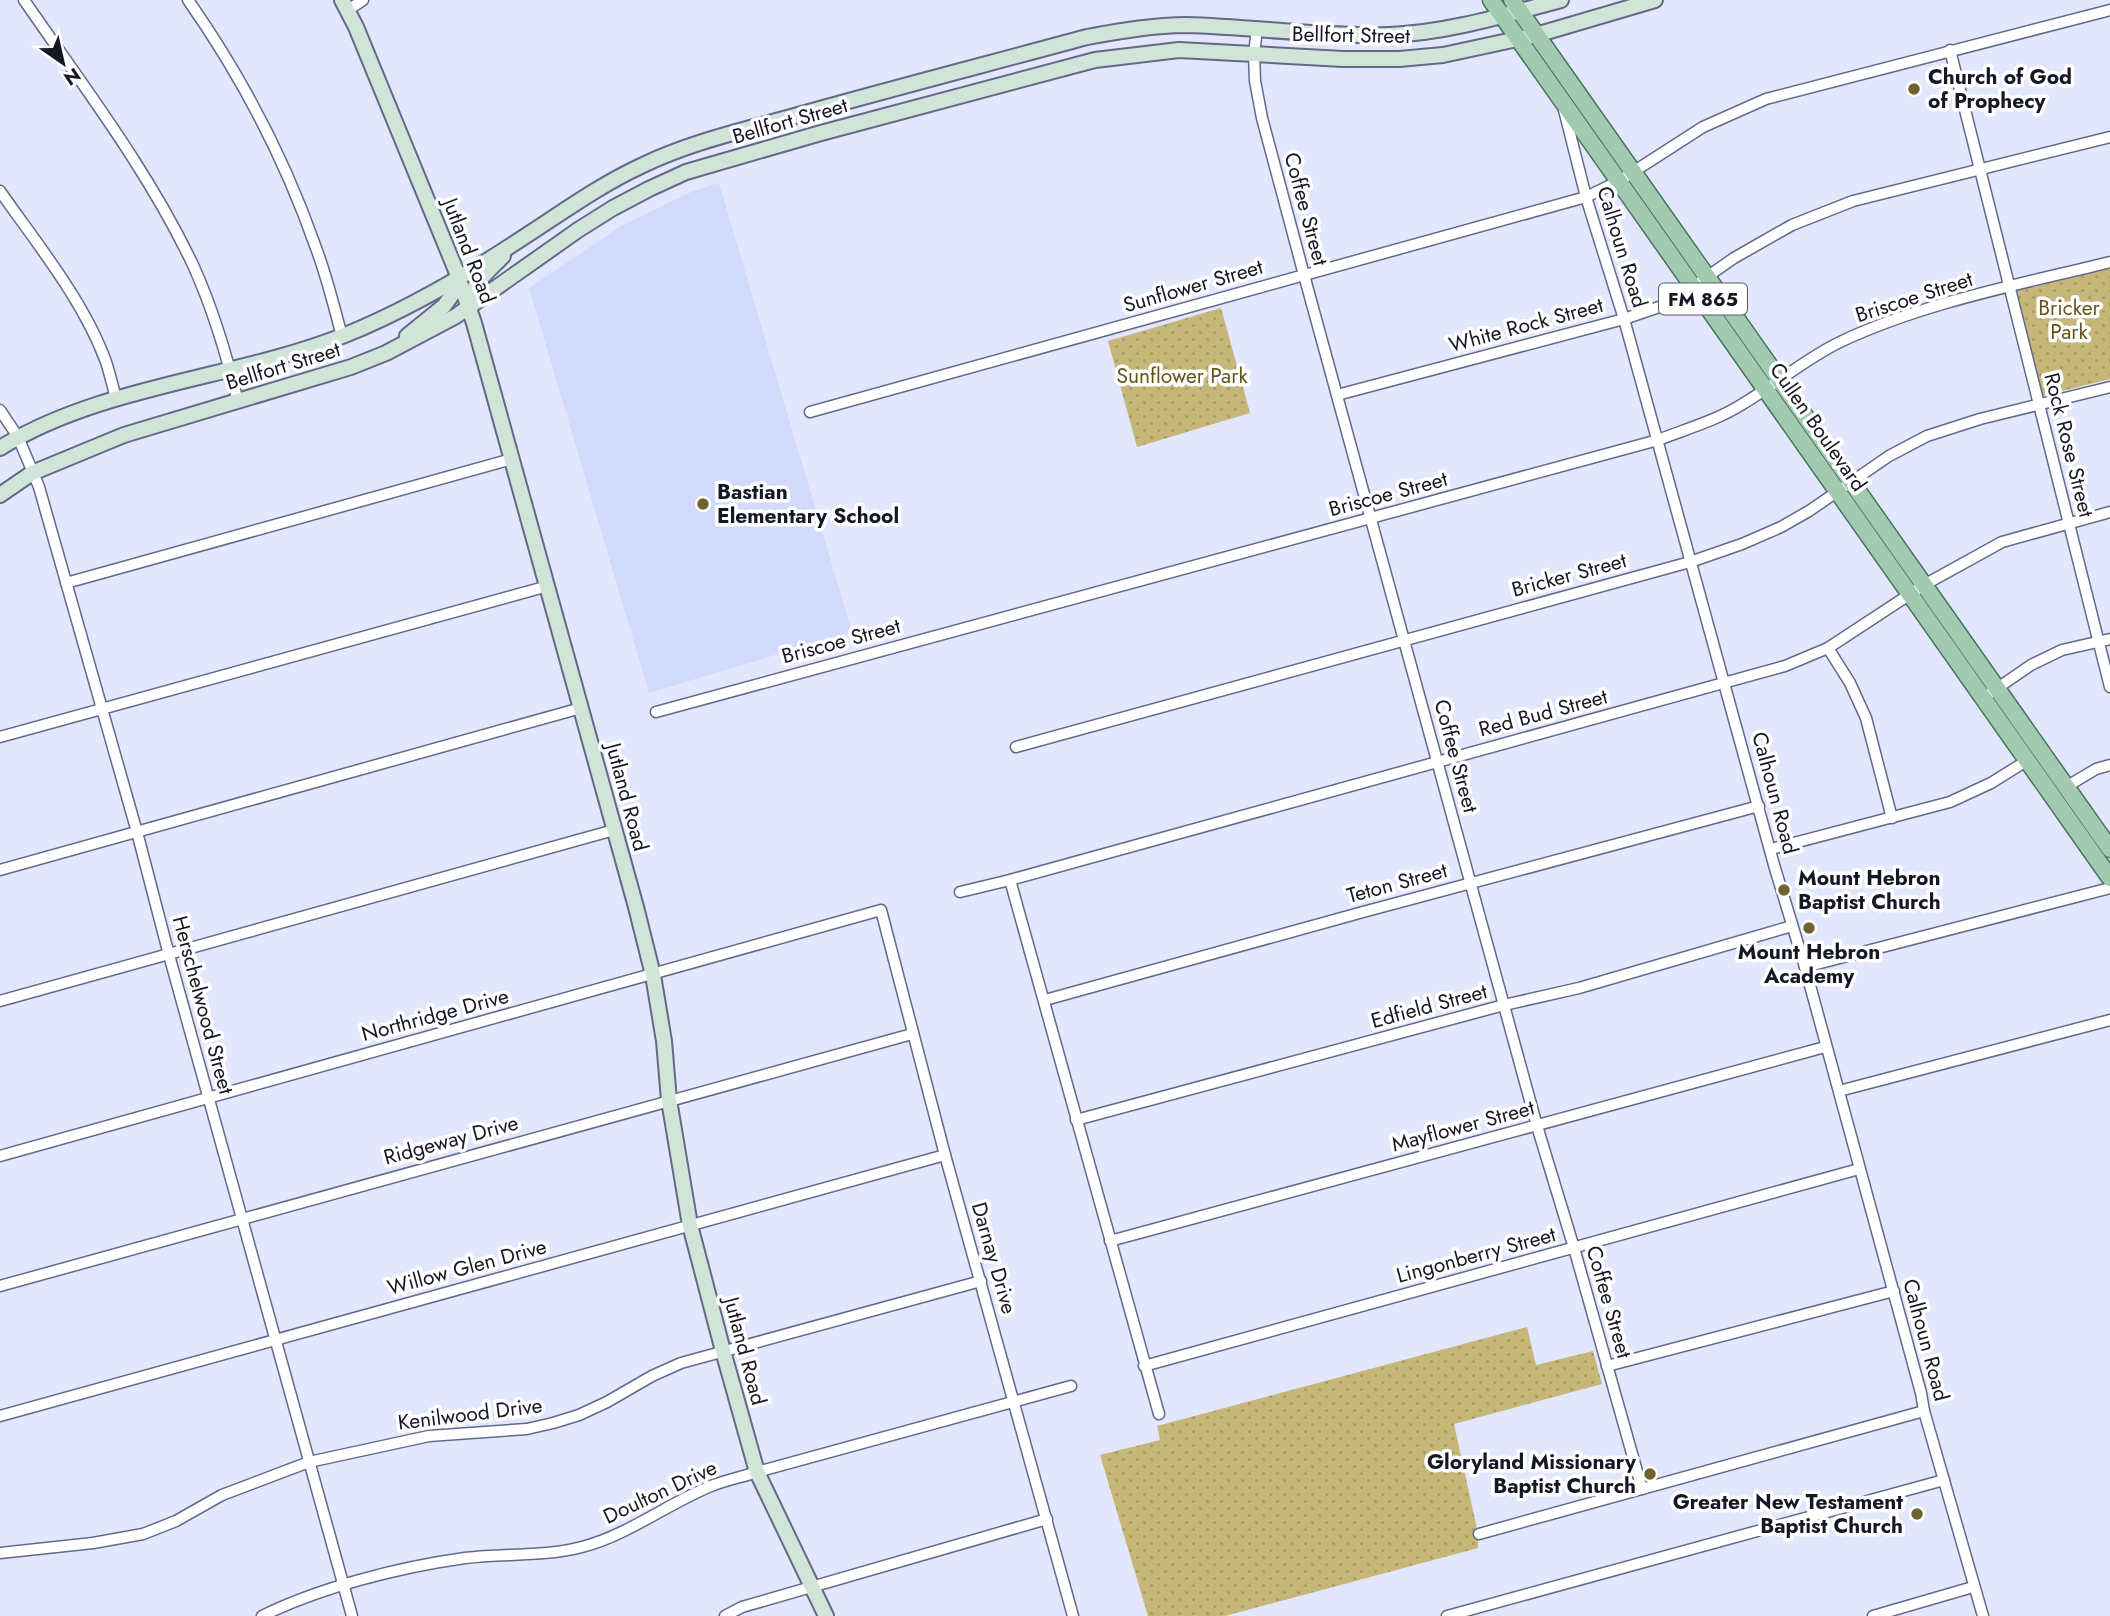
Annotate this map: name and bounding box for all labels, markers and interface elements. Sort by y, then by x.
street label: Bellfort Street [1292,19,1410,51]
north arrow [28,28,98,98]
text: N [58,61,86,92]
place label: Church of God of Prophecy [1928,62,2072,116]
marker: Church of God of Prophecy [1906,81,1922,97]
street label: Bellfort Street [729,90,851,152]
street label: Coffee Street [1277,149,1335,269]
street label: Calhoun Road [1589,183,1655,311]
street label: Jutland Road [434,191,503,308]
street label: Sunflower Street [1120,252,1266,320]
street label: Briscoe Street [1852,264,1976,330]
road number: FM 865 [1659,284,1747,314]
street label: White Rock Street [1446,290,1606,360]
park label: Bricker Park [2038,293,2100,347]
street label: Bellfort Street [222,334,344,398]
street label: Cullen Boulevard [1762,356,1874,498]
park label: Sunflower Park [1116,361,1248,391]
street label: Rock Rose Street [2037,370,2101,520]
street label: Briscoe Street [1325,464,1451,524]
place label: Bastian Elementary School [717,477,899,531]
marker: Bastian Elementary School [695,496,711,512]
street label: Bricker Street [1508,545,1630,605]
street label: Briscoe Street [778,611,904,671]
street label: Red Bud Street [1475,681,1611,745]
street label: Coffee Street [1427,696,1485,816]
street label: Calhoun Road [1744,729,1806,857]
street label: Jutland Road [597,737,656,854]
street label: Teton Street [1344,855,1450,911]
place label: Mount Hebron Baptist Church [1798,863,1941,917]
marker: Mount Hebron Baptist Church [1776,882,1792,898]
street label: Herschelwood Street [165,913,241,1097]
marker: Mount Hebron Academy [1801,920,1817,936]
place label: Mount Hebron Academy [1738,937,1880,991]
street label: Edfield Street [1368,976,1490,1036]
street label: Northridge Drive [358,981,512,1049]
street label: Mayflower Street [1388,1093,1538,1159]
street label: Ridgeway Drive [380,1108,522,1172]
street label: Darnay Drive [964,1199,1024,1318]
street label: Lingonberry Street [1393,1219,1559,1291]
street label: Willow Glen Drive [384,1231,550,1303]
street label: Coffee Street [1579,1242,1639,1362]
street label: Calhoun Road [1895,1276,1957,1404]
street label: Jutland Road [715,1291,774,1408]
street label: Kenilwood Drive [396,1390,544,1438]
place label: Gloryland Missionary Baptist Church [1427,1447,1637,1501]
street label: Doulton Drive [598,1453,722,1531]
marker: Gloryland Missionary Baptist Church [1642,1466,1658,1482]
place label: Greater New Testament Baptist Church [1673,1487,1903,1541]
marker: Greater New Testament Baptist Church [1909,1506,1925,1522]

